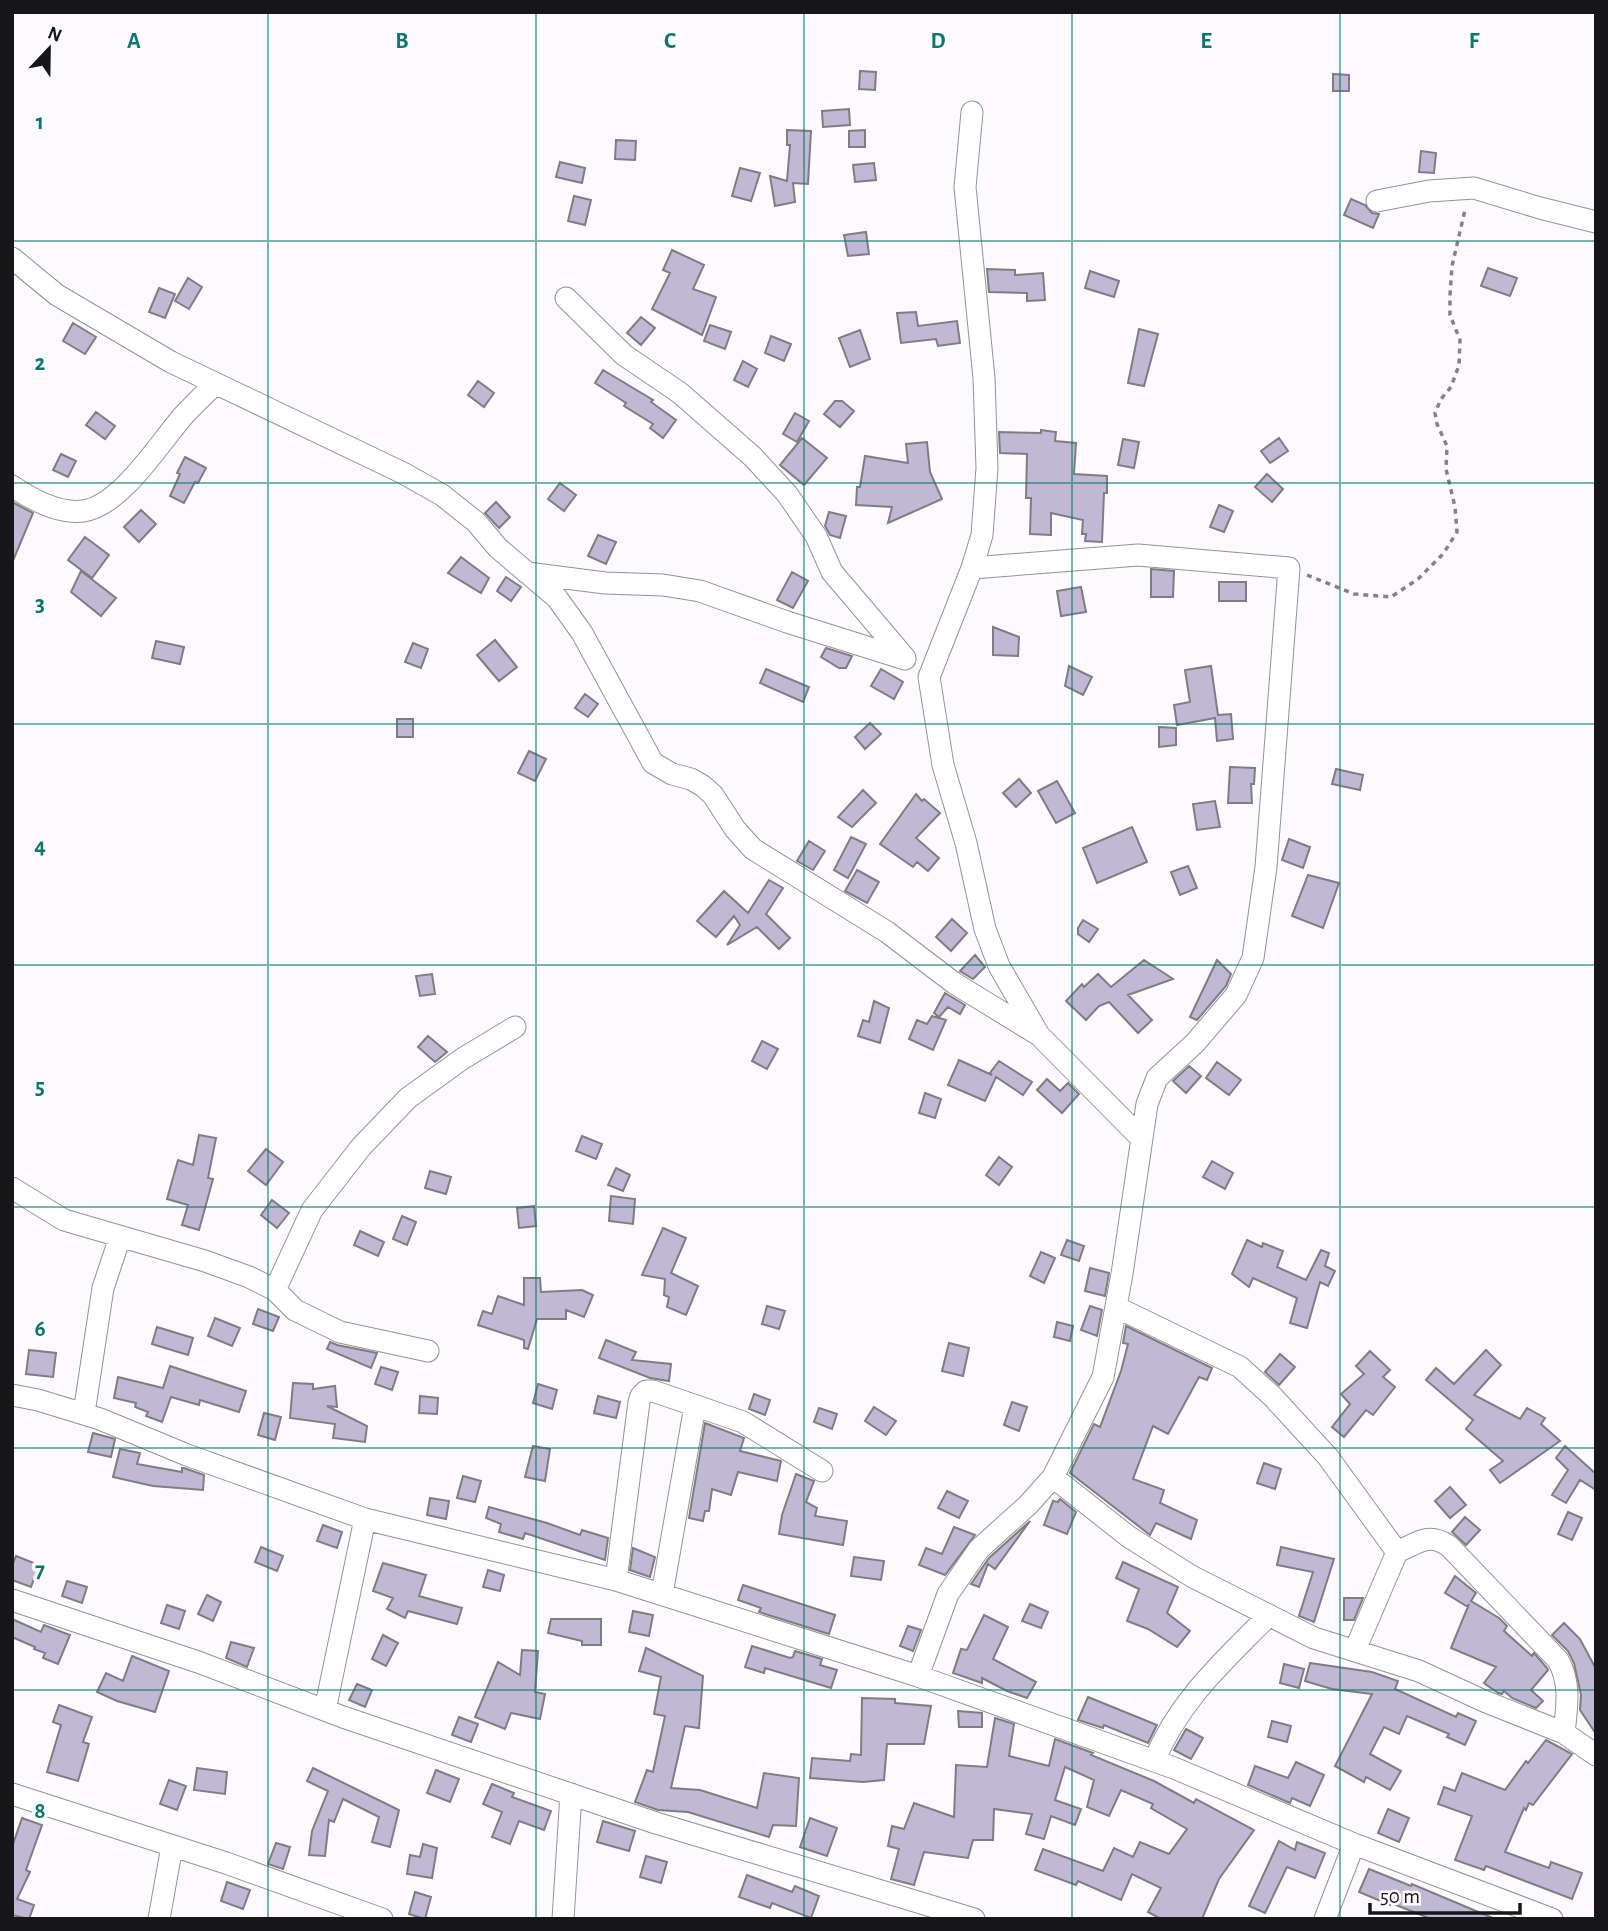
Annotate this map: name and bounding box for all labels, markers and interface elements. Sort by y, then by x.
north arrow [14,14,84,84]
text: N [45,23,64,46]
text: A [127,30,141,53]
text: B [395,30,409,53]
text: C [664,30,676,53]
text: D [930,30,946,53]
text: E [1200,30,1212,53]
text: F [1469,30,1480,53]
text: 1 [36,111,44,134]
text: 2 [35,352,46,375]
text: 3 [35,593,45,616]
text: 4 [34,835,46,858]
text: 5 [35,1076,45,1099]
text: 6 [34,1318,46,1341]
text: 7 [35,1559,45,1582]
text: 8 [34,1800,46,1823]
scale bar [1370,1871,1520,1915]
text: 50 m [1380,1886,1420,1907]

